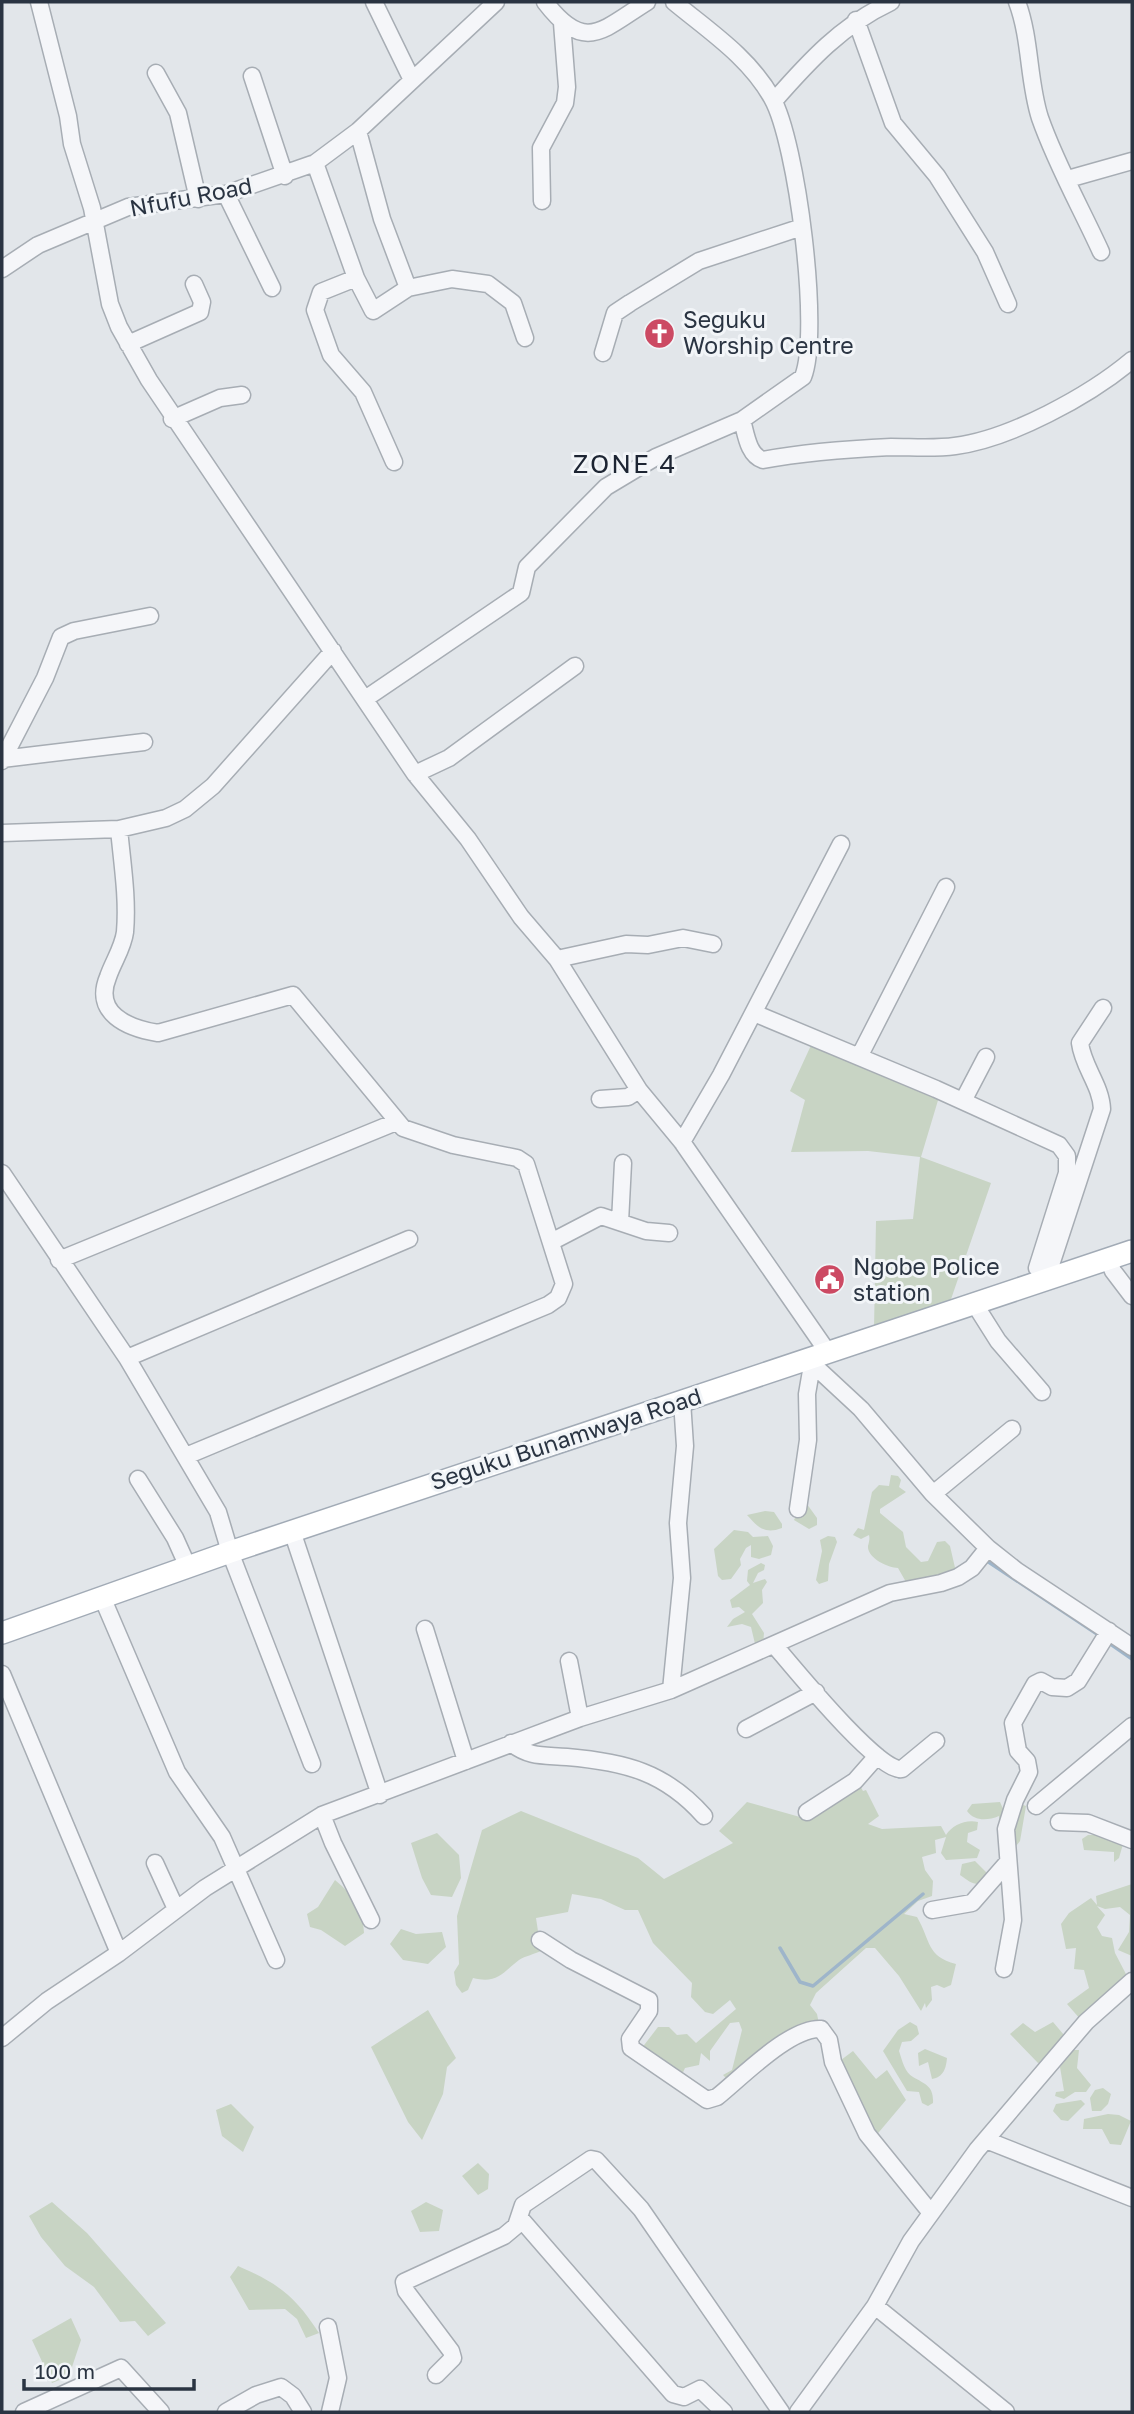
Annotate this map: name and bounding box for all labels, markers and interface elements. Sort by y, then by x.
street label: Nfufu Road [127,170,254,222]
place label: Seguku Worship Centre [683,305,854,359]
church icon: Seguku Worship Centre [643,316,677,350]
district label: ZONE 4 [573,448,677,479]
place label: Ngobe Police station [853,1252,1000,1306]
public building icon: Ngobe Police station [813,1263,847,1297]
street label: Seguku Bunamwaya Road [427,1381,705,1495]
scale bar [24,2348,194,2392]
text: 100 m [35,2358,95,2384]

